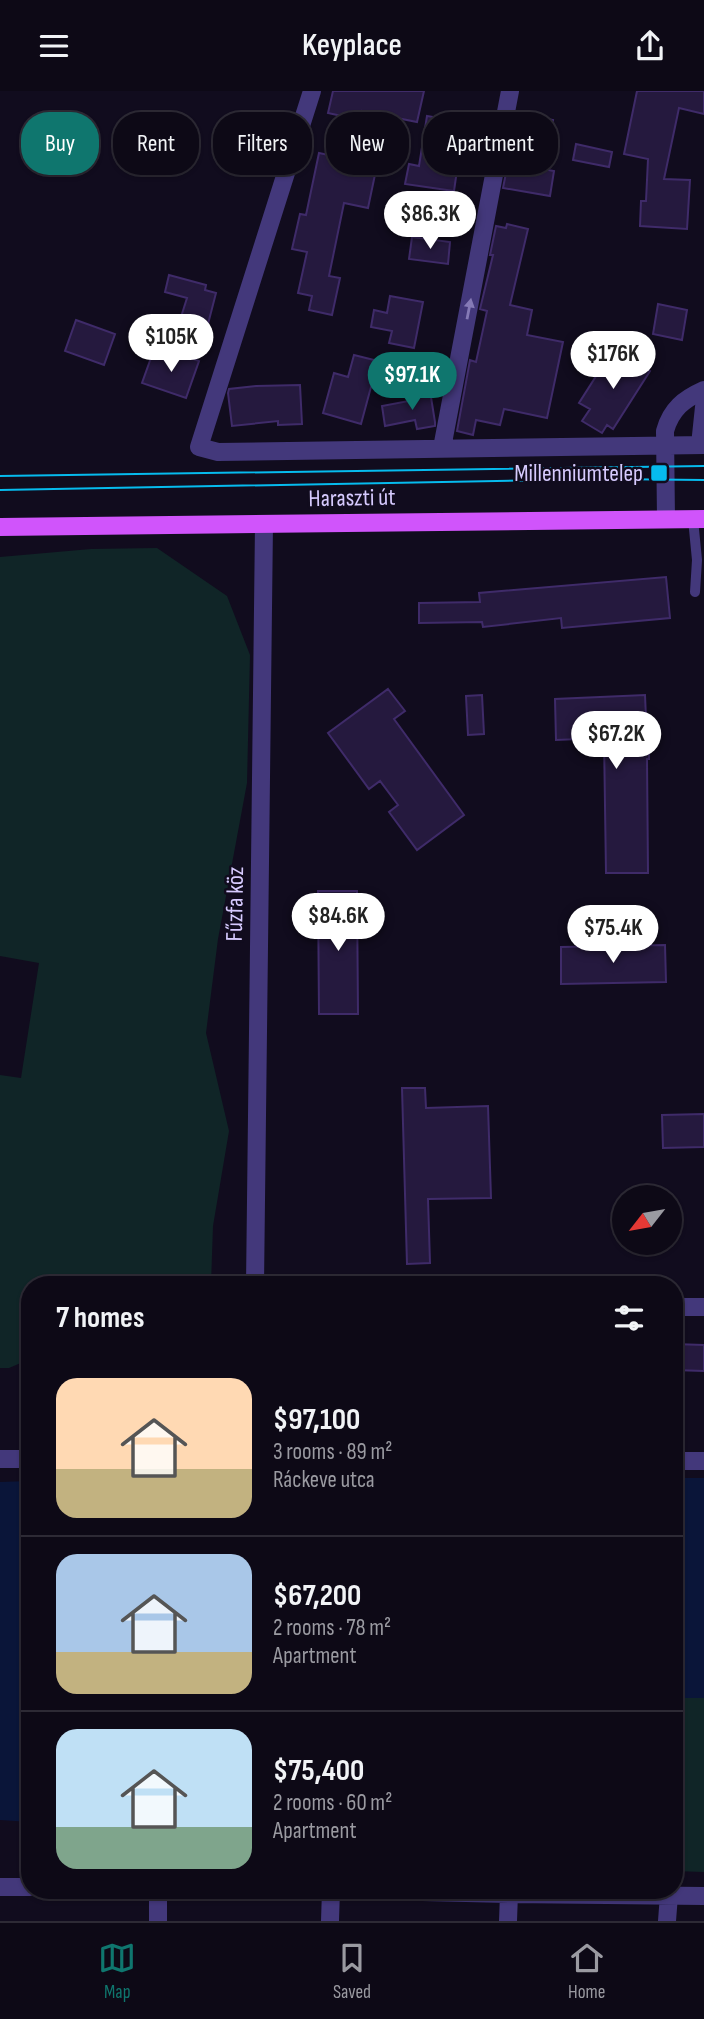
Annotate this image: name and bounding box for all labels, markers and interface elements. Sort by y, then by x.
text: Keyplace [302,26,402,65]
icon: menu [35,27,73,65]
icon: share [631,27,669,65]
chip: Buy [21,112,99,175]
chip: Rent [113,112,199,175]
chip: Filters [213,112,312,175]
chip: New [326,112,409,175]
chip: Apartment [423,112,558,175]
pin: $86.3K [373,191,487,251]
text: $86.3K [400,200,460,228]
one-way arrow [463,298,474,320]
pin: $105K [122,315,220,374]
text: $105K [144,323,198,351]
pin: $176K [564,331,662,391]
text: $176K [587,340,639,368]
pin: $97.1K [355,353,469,412]
text: $97.1K [384,361,440,389]
place label: Millenniumtelep [514,459,643,488]
marker: Millenniumtelep [649,463,669,483]
street label: Haraszti út [308,483,396,513]
pin: $67.2K [559,711,673,771]
text: $67.2K [587,720,645,748]
street label: Fűzfa köz [220,866,250,942]
pin: $84.6K [281,893,395,953]
text: $84.6K [308,902,368,930]
pin: $75.4K [556,905,670,965]
text: $75.4K [583,914,643,942]
north arrow [612,1185,682,1255]
map controls [612,1185,682,1255]
icon: filters [610,1299,648,1337]
text: 7 homes [56,1300,144,1336]
text: $97,100 [273,1402,360,1438]
icon: home [112,1406,196,1490]
text: 3 rooms · 89 m² [273,1438,392,1466]
text: Ráckeve utca [273,1466,375,1494]
text: $67,200 [273,1578,361,1614]
icon: home [112,1582,196,1666]
text: 2 rooms · 78 m² [273,1614,391,1642]
text: Apartment [273,1642,357,1670]
text: $75,400 [273,1753,364,1789]
icon: home [112,1757,196,1841]
text: 2 rooms · 60 m² [273,1789,392,1817]
text: Apartment [273,1817,357,1845]
tab: Map [98,1939,136,2004]
tab: Saved [333,1939,371,2004]
tab: Home [568,1939,606,2004]

